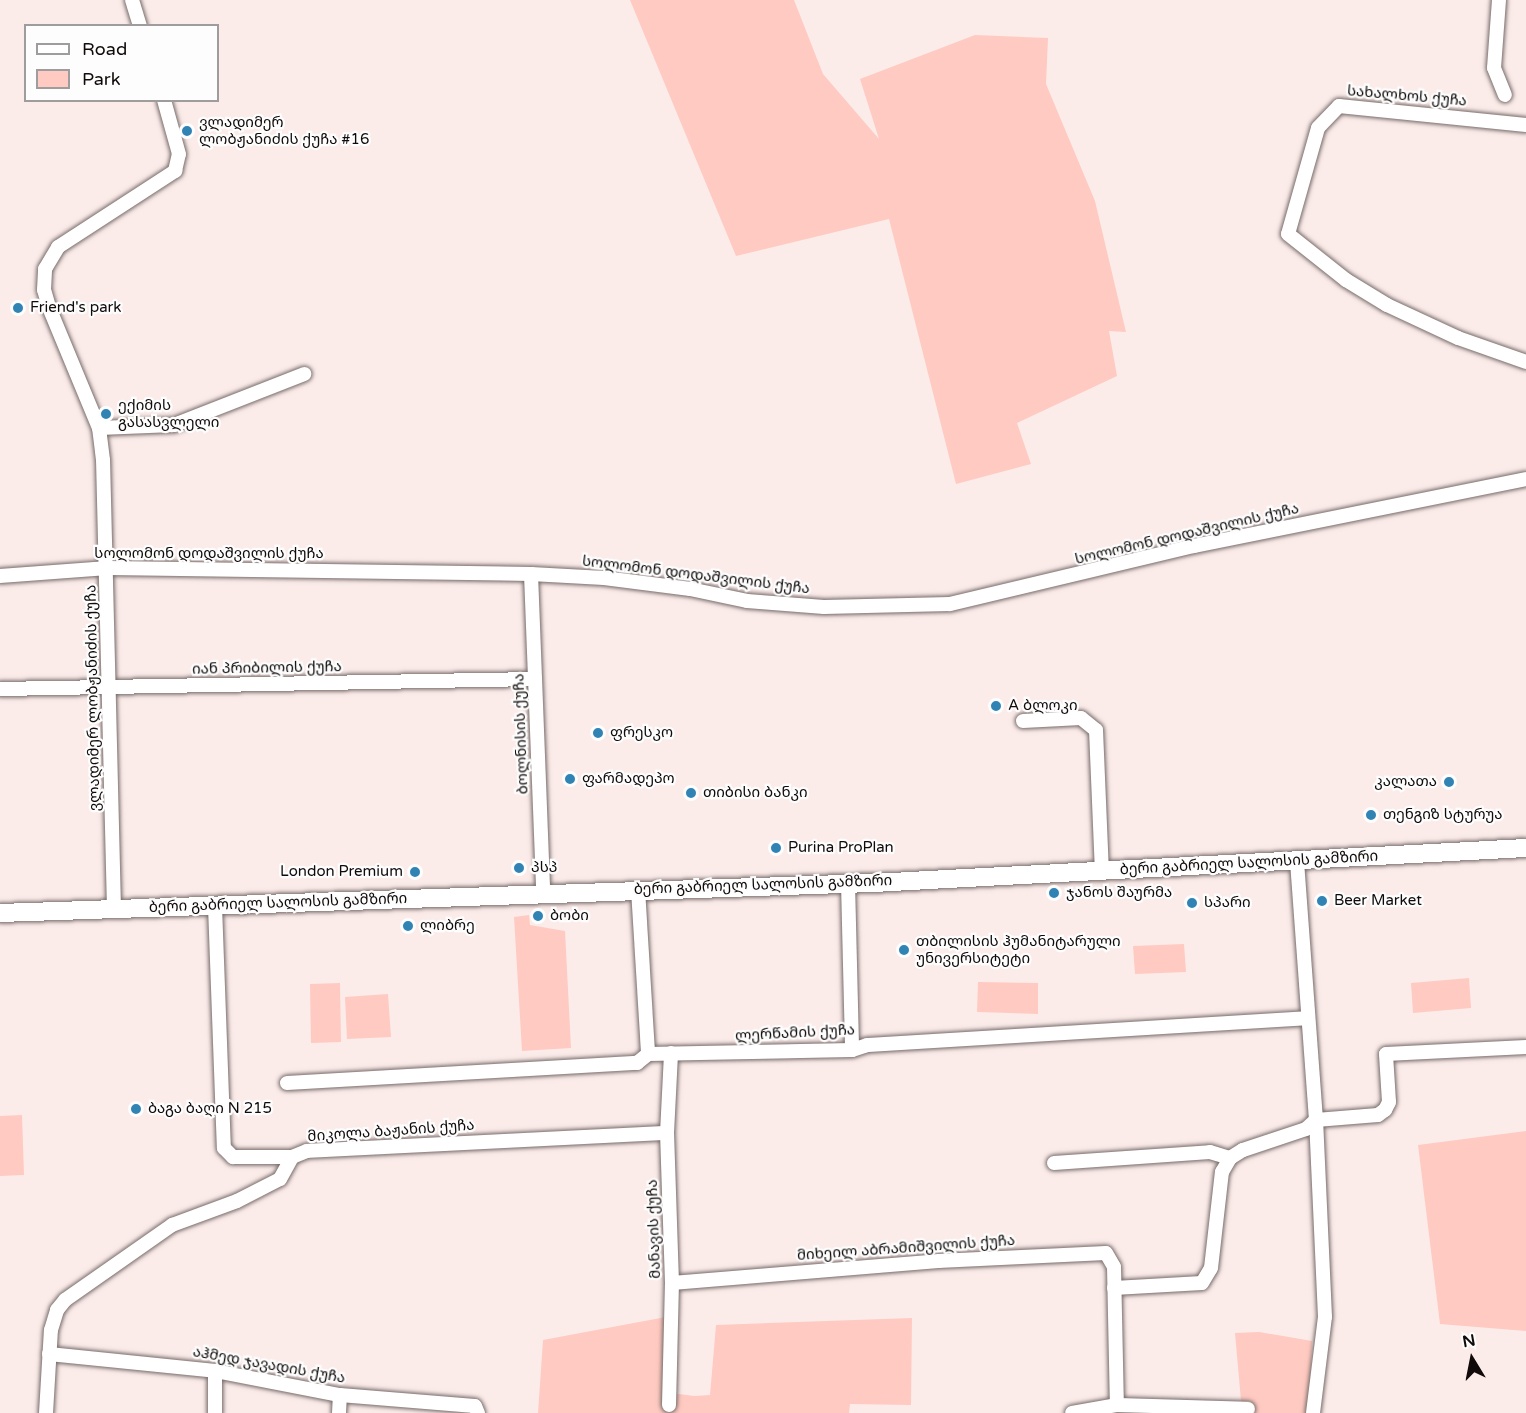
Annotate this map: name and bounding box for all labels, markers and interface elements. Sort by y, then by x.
legend [24,24,219,102]
text: Road [82,38,127,60]
text: Park [82,68,120,90]
street label: სახალხოს ქუჩა [1346,82,1468,110]
place label: ვლადიმერ ლობჟანიძის ქუჩა #16 [199,113,369,148]
marker: ვლადიმერ ლობჟანიძის ქუჩა #16 [180,124,194,138]
place label: Friend's park [30,299,122,317]
marker: Friend's park [11,301,25,315]
place label: ექიმის გასასვლელი [118,396,219,431]
marker: ექიმის გასასვლელი [99,407,113,421]
street label: სოლომონ დოდაშვილის ქუჩა [1073,499,1301,569]
street label: სოლომონ დოდაშვილის ქუჩა [94,545,324,563]
street label: სოლომონ დოდაშვილის ქუჩა [581,552,811,598]
street label: ვლადიმერ ლობჟანიძის ქუჩა [82,584,104,812]
street label: იან პრიბილის ქუჩა [192,658,342,678]
street label: ბოლნისის ქუჩა [510,673,532,795]
place label: A ბლოკი [1008,697,1078,715]
marker: A ბლოკი [989,699,1003,713]
place label: ფრესკო [610,724,673,742]
marker: ფრესკო [591,726,605,740]
place label: ფარმადეპო [582,770,675,788]
marker: ფარმადეპო [563,772,577,786]
place label: კალათა [1374,773,1437,791]
marker: კალათა [1442,775,1456,789]
place label: თიბისი ბანკი [703,784,808,802]
marker: თიბისი ბანკი [684,786,698,800]
place label: თენგიზ სტურუა [1383,806,1502,824]
marker: თენგიზ სტურუა [1364,808,1378,822]
place label: Purina ProPlan [788,839,894,857]
marker: Purina ProPlan [769,841,783,855]
street label: ბერი გაბრიელ სალოსის გამზირი [1119,847,1379,879]
place label: პსპ [531,859,557,877]
marker: პსპ [512,861,526,875]
place label: London Premium [280,863,403,881]
marker: London Premium [408,865,422,879]
street label: ბერი გაბრიელ სალოსის გამზირი [633,871,893,899]
place label: ჯანოს შაურმა [1066,884,1172,902]
marker: ჯანოს შაურმა [1047,886,1061,900]
street label: ბერი გაბრიელ სალოსის გამზირი [148,889,408,917]
place label: Beer Market [1334,892,1422,910]
place label: სპარი [1204,894,1251,912]
marker: Beer Market [1315,894,1329,908]
marker: სპარი [1185,896,1199,910]
place label: ბობი [550,907,589,925]
marker: ბობი [531,909,545,923]
place label: ლიბრე [420,917,475,935]
marker: ლიბრე [401,919,415,933]
place label: თბილისის ჰუმანიტარული უნივერსიტეტი [916,932,1121,967]
marker: თბილისის ჰუმანიტარული უნივერსიტეტი [897,943,911,957]
street label: ლერწამის ქუჩა [735,1021,855,1045]
place label: ბაგა ბაღი N 215 [148,1100,272,1118]
marker: ბაგა ბაღი N 215 [129,1102,143,1116]
street label: მიკოლა ბაჟანის ქუჩა [307,1116,475,1146]
street label: მანავის ქუჩა [643,1179,665,1279]
street label: მიხეილ აბრამიშვილის ქუჩა [796,1231,1016,1265]
north arrow [1442,1329,1502,1389]
text: N [1461,1330,1477,1352]
street label: აჰმედ ჯავადის ქუჩა [191,1343,347,1387]

